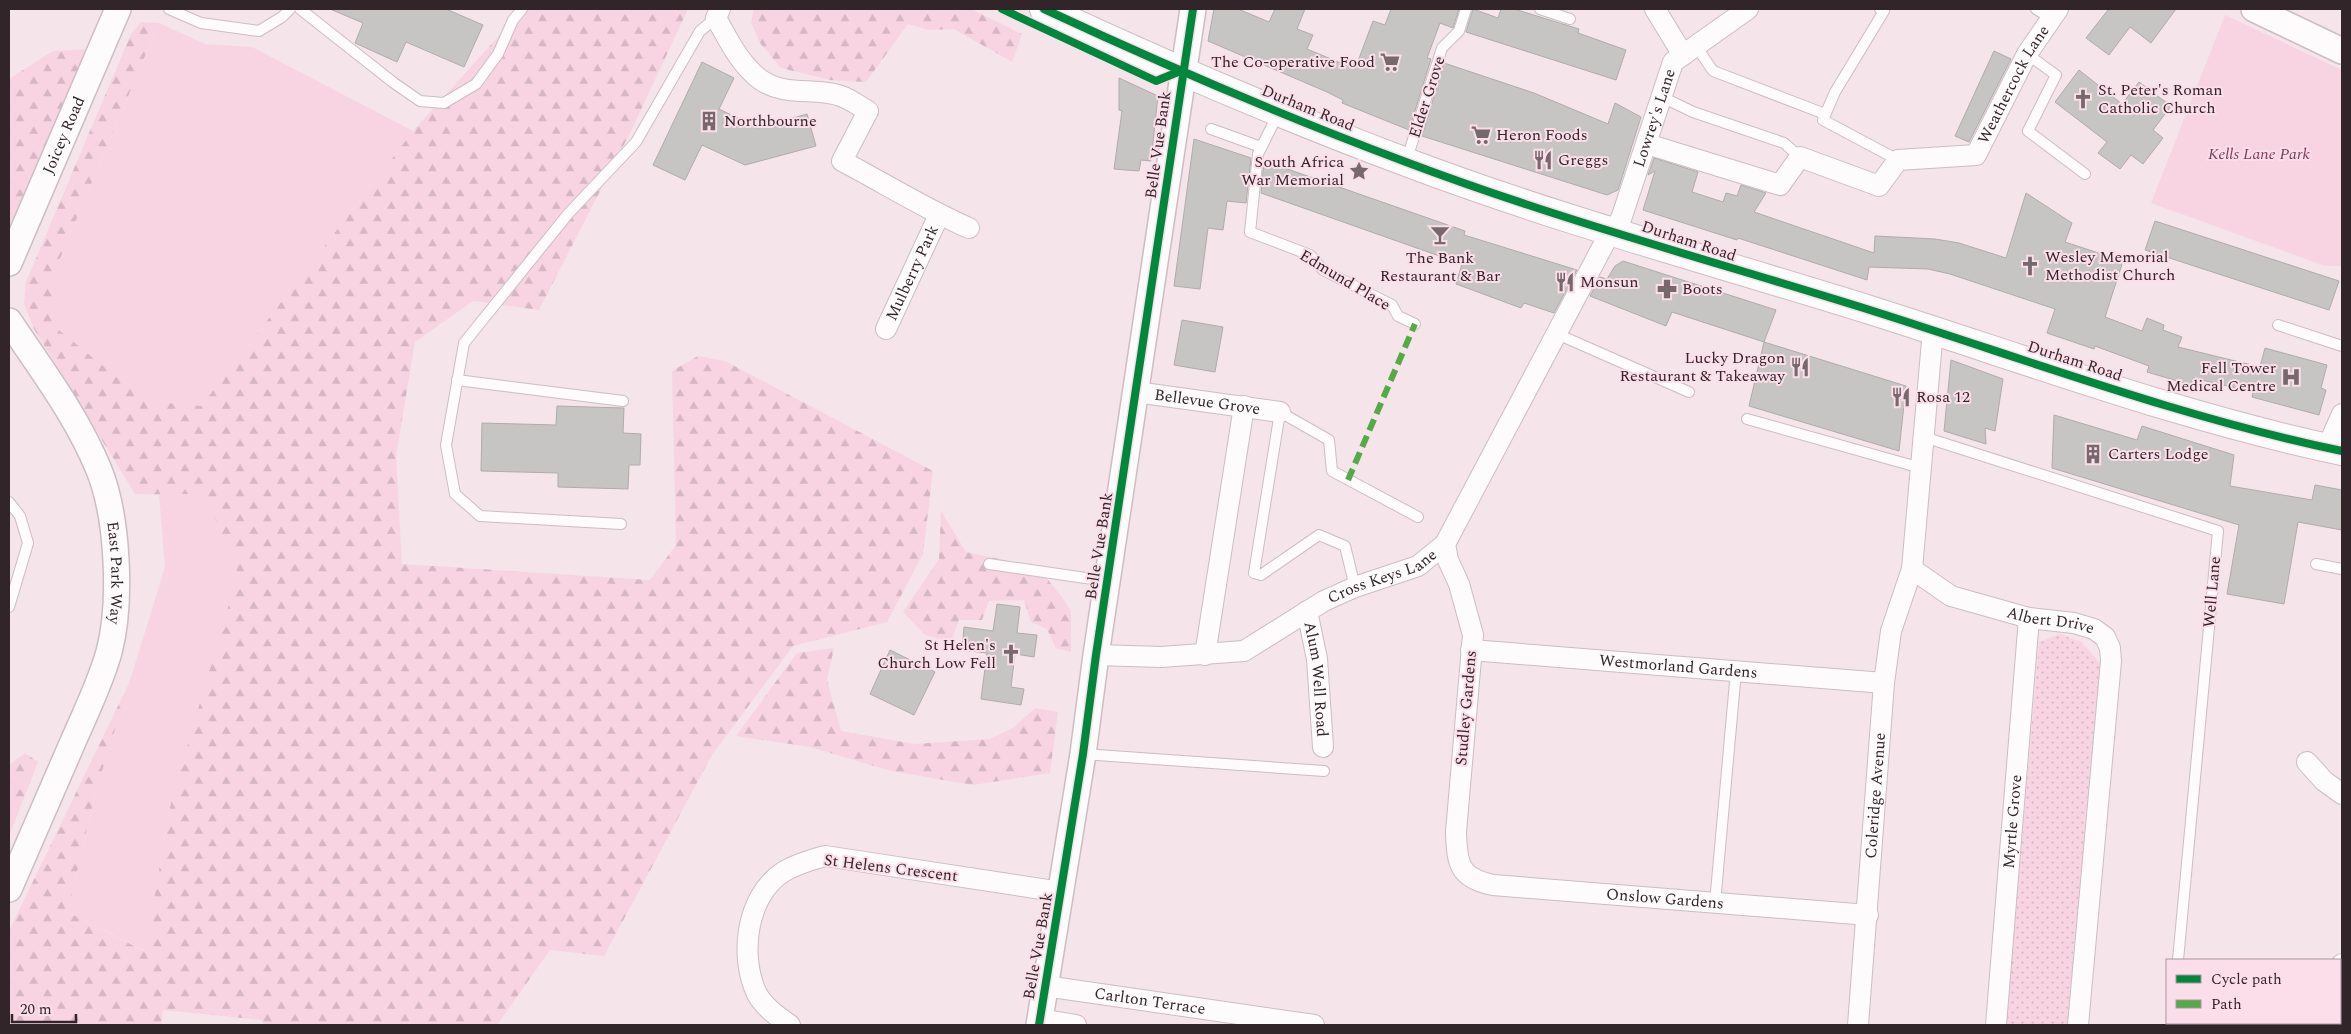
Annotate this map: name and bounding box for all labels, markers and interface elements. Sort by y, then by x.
street label: Weathercock Lane [1972,20,2056,148]
place label: The Co-operative Food [1211,50,1375,74]
supermarket icon: The Co-operative Food [1379,51,1401,73]
street label: Elder Grove [1402,53,1452,141]
street label: Lowrey's Lane [1627,66,1682,170]
street label: Durham Road [1258,78,1358,138]
place label: St. Peter's Roman Catholic Church [2098,78,2223,120]
church icon: St. Peter's Roman Catholic Church [2072,88,2094,110]
street label: Belle Vue Bank [1139,90,1177,200]
street label: Joicey Road [36,92,91,178]
place label: Northbourne [724,109,817,133]
building icon: Northbourne [698,110,720,132]
place label: Heron Foods [1496,123,1588,147]
supermarket icon: Heron Foods [1470,124,1492,146]
park label: Kells Lane Park [2208,142,2310,166]
place label: Greggs [1558,148,1608,172]
restaurant icon: Greggs [1532,149,1554,171]
place label: South Africa War Memorial [1241,150,1344,192]
place icon: South Africa War Memorial [1348,160,1370,182]
street label: Durham Road [1638,214,1740,268]
street label: Mulberry Park [879,221,945,325]
bar icon: The Bank Restaurant & Bar [1429,224,1451,246]
street label: Edmund Place [1295,243,1395,317]
place label: Wesley Memorial Methodist Church [2045,245,2175,287]
place label: The Bank Restaurant & Bar [1380,246,1500,288]
church icon: Wesley Memorial Methodist Church [2019,255,2041,277]
place label: Monsun [1580,270,1639,294]
restaurant icon: Monsun [1554,271,1576,293]
place label: Boots [1682,277,1723,301]
pharmacy icon: Boots [1656,278,1678,300]
street label: Durham Road [2024,334,2126,388]
place label: Lucky Dragon Restaurant & Takeaway [1619,346,1786,388]
restaurant icon: Lucky Dragon Restaurant & Takeaway [1789,356,1811,378]
place label: Fell Tower Medical Centre [2166,356,2276,398]
hospital icon: Fell Tower Medical Centre [2280,366,2302,388]
street label: Bellevue Grove [1153,383,1262,421]
place label: Rosa 12 [1916,385,1970,409]
restaurant icon: Rosa 12 [1890,386,1912,408]
place label: Carters Lodge [2108,442,2209,466]
building icon: Carters Lodge [2082,443,2104,465]
street label: Belle Vue Bank [1079,491,1119,601]
street label: East Park Way [100,520,129,627]
street label: Cross Keys Lane [1324,543,1442,610]
street label: Well Lane [2197,555,2227,629]
street label: Albert Drive [2004,600,2097,640]
street label: Alum Well Road [1297,619,1334,738]
place label: St Helen's Church Low Fell [877,633,996,675]
church icon: St Helen's Church Low Fell [1000,643,1022,665]
street label: Westmorland Gardens [1598,648,1758,685]
street label: Studley Gardens [1449,649,1483,767]
street label: Coleridge Avenue [1859,732,1892,860]
street label: Myrtle Grove [1997,774,2028,870]
street label: St Helens Crescent [823,848,960,888]
street label: Onslow Gardens [1605,882,1725,915]
street label: Belle Vue Bank [1017,890,1059,1001]
legend [2166,959,2341,1024]
text: Cycle path [2211,968,2282,991]
street label: Carlton Terrace [1093,981,1207,1021]
scale bar [12,992,76,1024]
text: Path [2211,993,2242,1016]
text: 20 m [20,998,52,1021]

